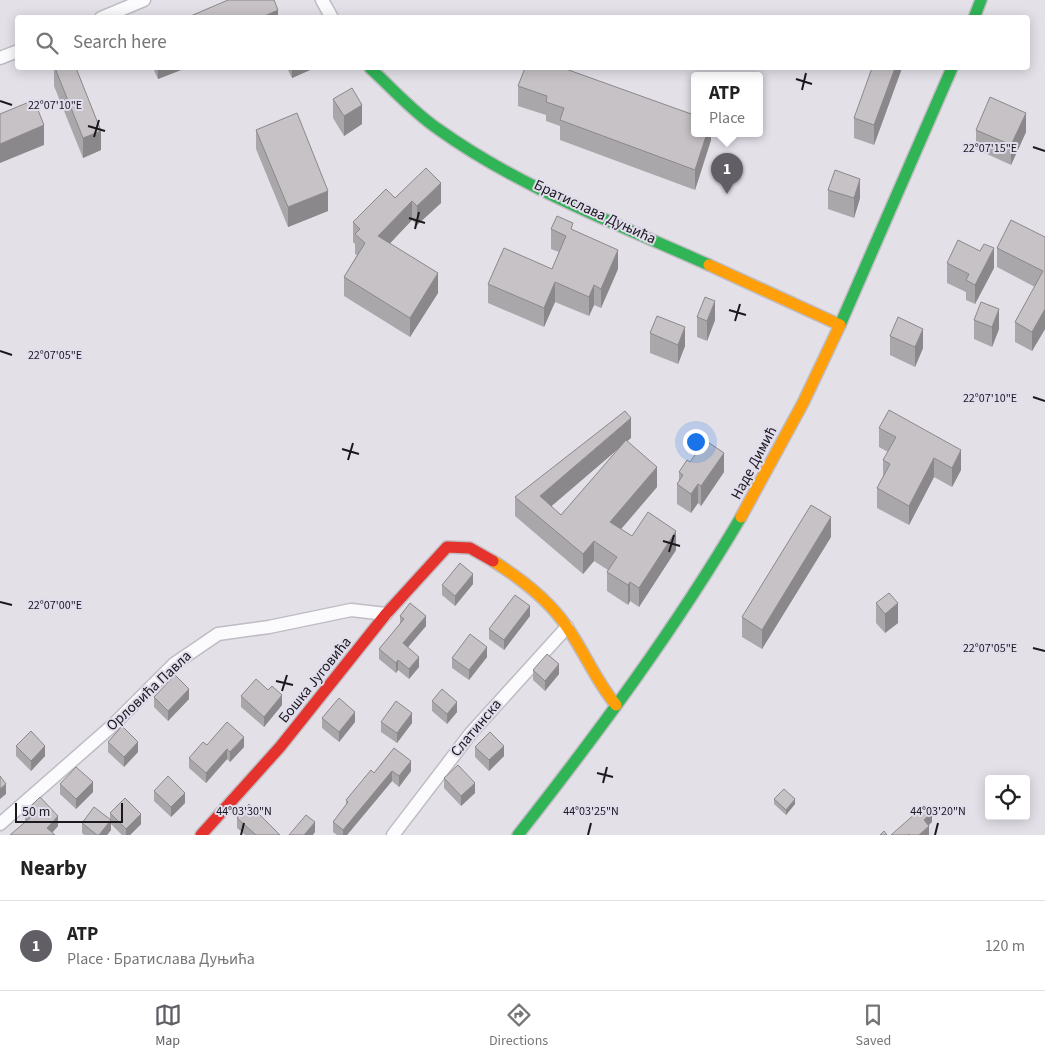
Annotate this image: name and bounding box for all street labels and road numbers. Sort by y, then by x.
street label: Братислава Дуњића [531,174,659,250]
street label: Наде Димић [726,423,782,503]
street label: Бошка Југовића [274,632,356,728]
street label: Орловића Павла [102,646,196,736]
street label: Слатинска [446,695,506,761]

